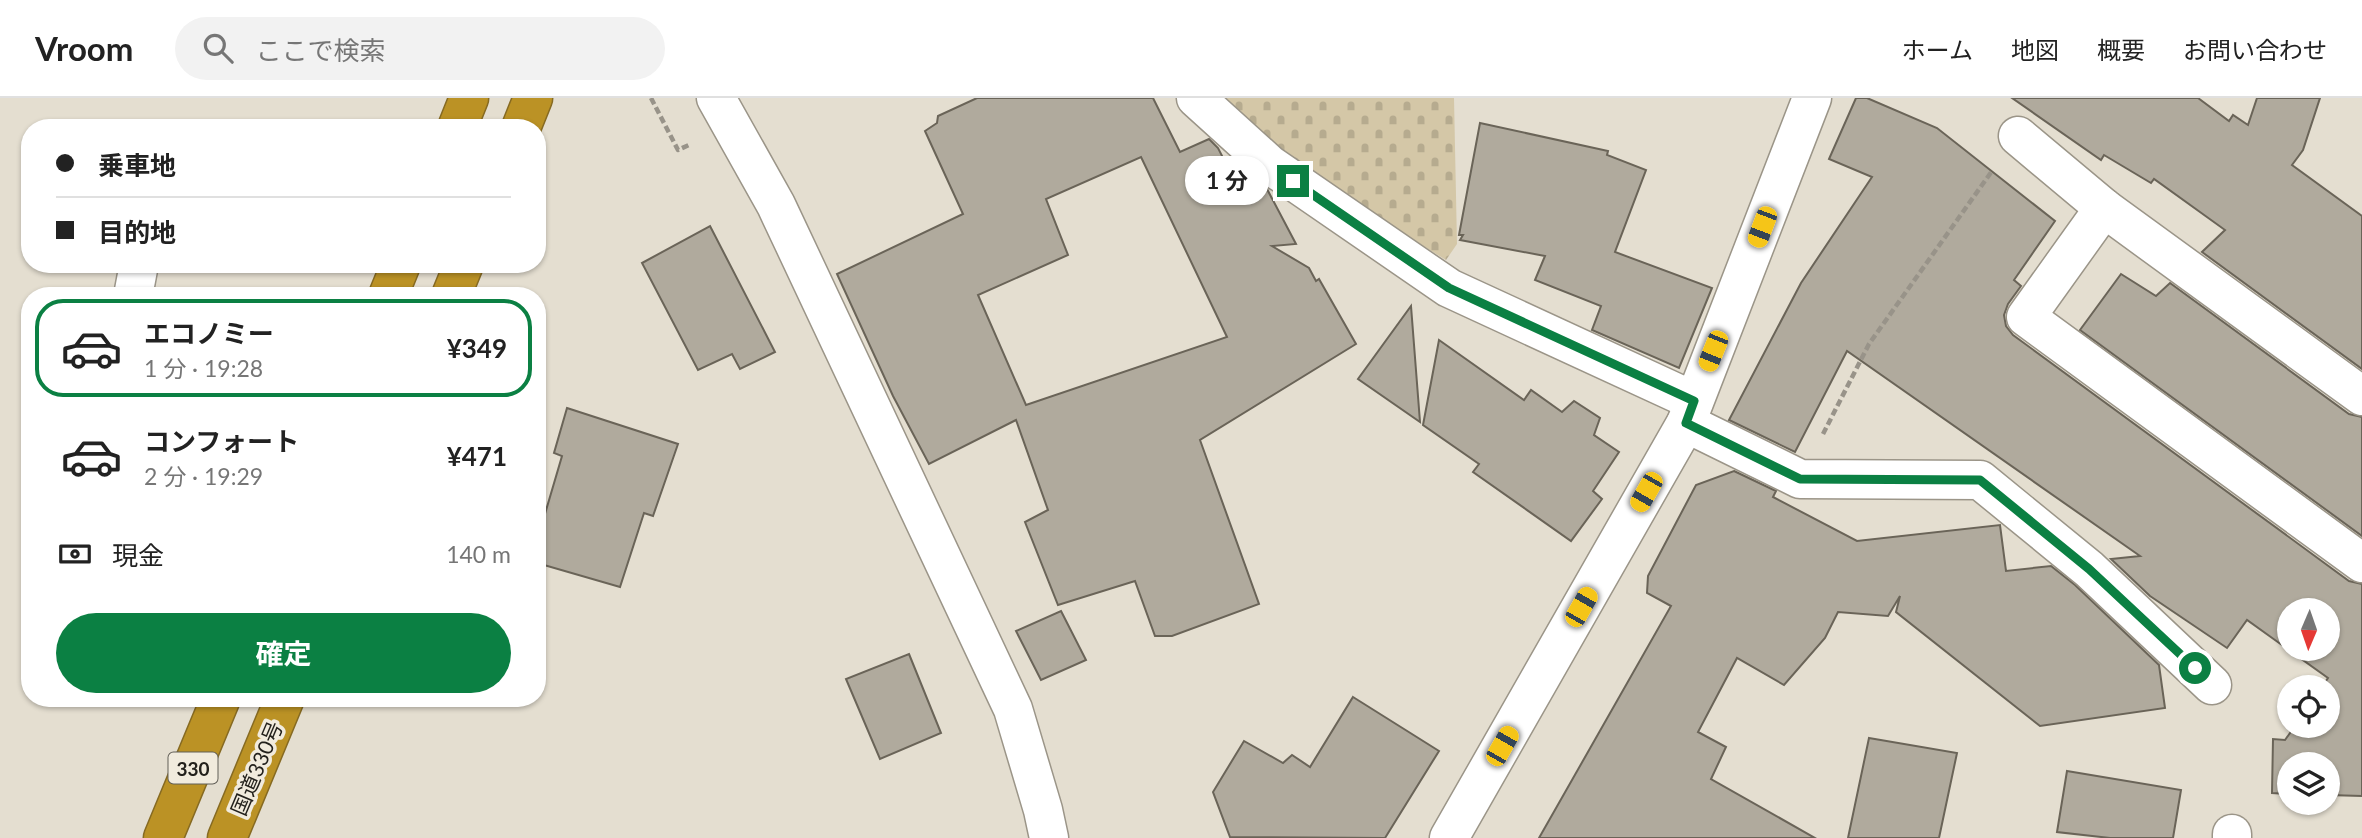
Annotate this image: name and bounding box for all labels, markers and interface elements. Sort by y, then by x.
search box [175,17,665,80]
text: Vroom [35,28,133,68]
icon: search [199,29,237,67]
text: ここで検索 [255,34,385,66]
text: ホーム [1902,35,1973,64]
text: 地図 [2011,35,2059,64]
text: 概要 [2097,35,2145,64]
text: お問い合わせ [2183,35,2327,64]
text: 乗車地 [98,149,176,181]
callout: 1 分 [1184,156,1268,206]
route end [1277,165,1309,197]
text: 1 分 [1206,166,1248,194]
car [1745,204,1780,250]
text: 目的地 [98,216,176,248]
icon: car [60,317,123,380]
text: エコノミー [144,317,274,349]
car [1696,328,1731,374]
text: ¥349 [447,332,507,364]
text: 1 分 · 19:28 [144,354,263,382]
icon: car [60,425,123,488]
text: コンフォート [144,425,299,457]
text: ¥471 [447,440,507,472]
text: 2 分 · 19:29 [144,462,263,490]
car [1627,469,1666,515]
icon: cash [56,535,94,573]
text: 現金 [112,539,164,571]
text: 140 m [446,540,511,568]
car [1562,584,1601,630]
north arrow [2277,598,2340,662]
map controls [2277,598,2340,815]
button: 確定 [56,613,511,693]
route start [2179,652,2211,684]
button: locate [2277,675,2340,738]
street label: 国道330号 [225,717,287,819]
car [1483,723,1522,769]
road number: 330 [168,752,218,783]
button: layers [2277,752,2340,815]

